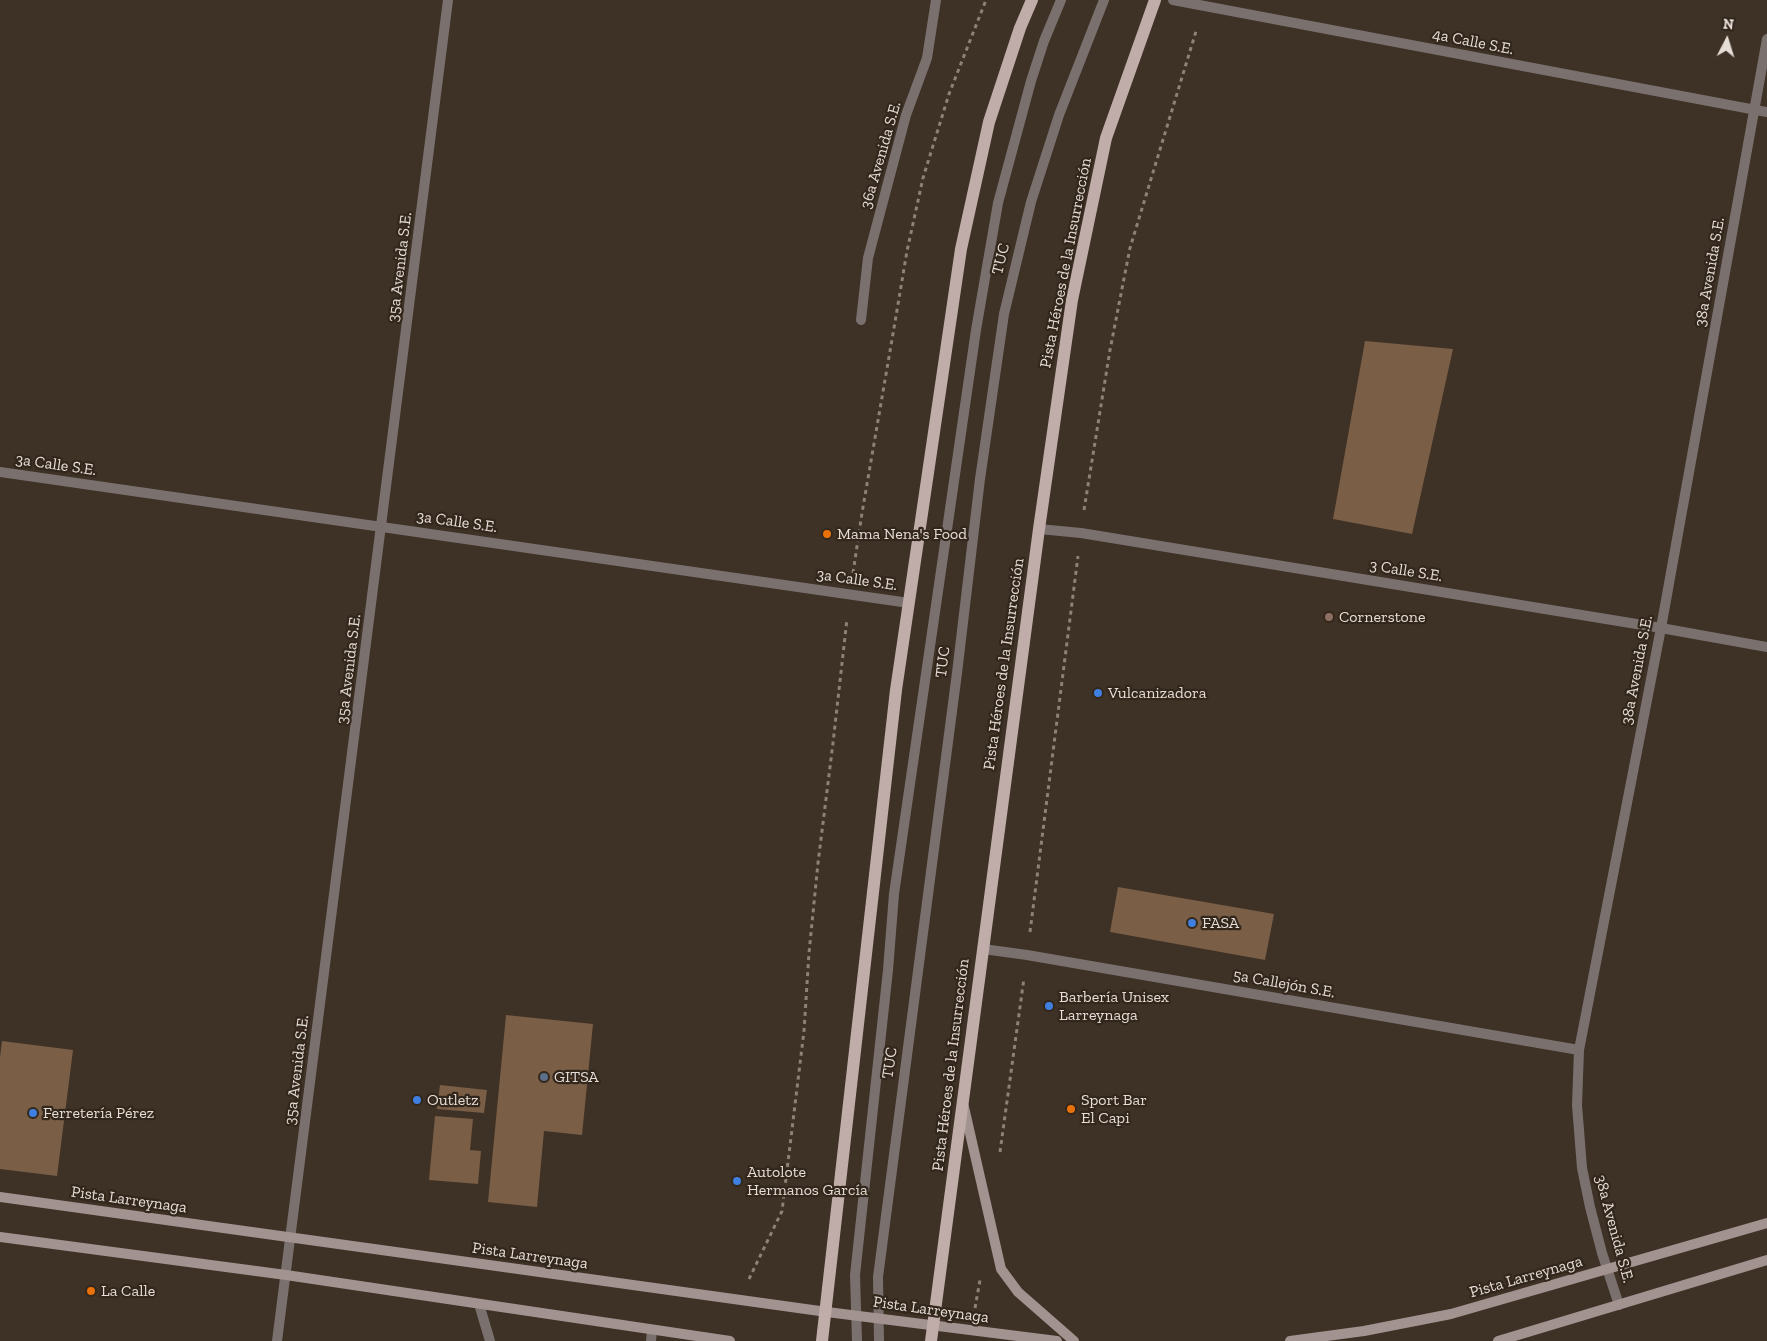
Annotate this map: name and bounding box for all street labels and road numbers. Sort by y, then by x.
street label: 4a Calle S.E. [1431,25,1515,59]
street label: 36a Avenida S.E. [856,99,906,211]
street label: Pista Héroes de la Insurrección [1036,156,1096,370]
street label: 35a Avenida S.E. [384,211,416,323]
street label: 38a Avenida S.E. [1691,216,1729,328]
street label: TUC [988,241,1014,277]
street label: 3a Calle S.E. [14,450,98,480]
street label: 3a Calle S.E. [415,507,499,537]
street label: 3 Calle S.E. [1368,556,1444,586]
street label: Pista Héroes de la Insurrección [980,557,1028,771]
street label: 3a Calle S.E. [815,565,899,595]
street label: 35a Avenida S.E. [333,613,365,725]
street label: 38a Avenida S.E. [1617,614,1657,726]
street label: TUC [932,645,954,679]
street label: Pista Héroes de la Insurrección [928,958,974,1172]
street label: 5a Callejón S.E. [1232,966,1336,1002]
street label: 35a Avenida S.E. [281,1014,313,1126]
street label: TUC [878,1046,902,1080]
street label: 38a Avenida S.E. [1590,1173,1638,1285]
street label: Pista Larreynaga [70,1182,188,1218]
street label: Pista Larreynaga [471,1238,589,1274]
street label: Pista Larreynaga [1467,1252,1585,1302]
street label: Pista Larreynaga [872,1292,990,1328]

